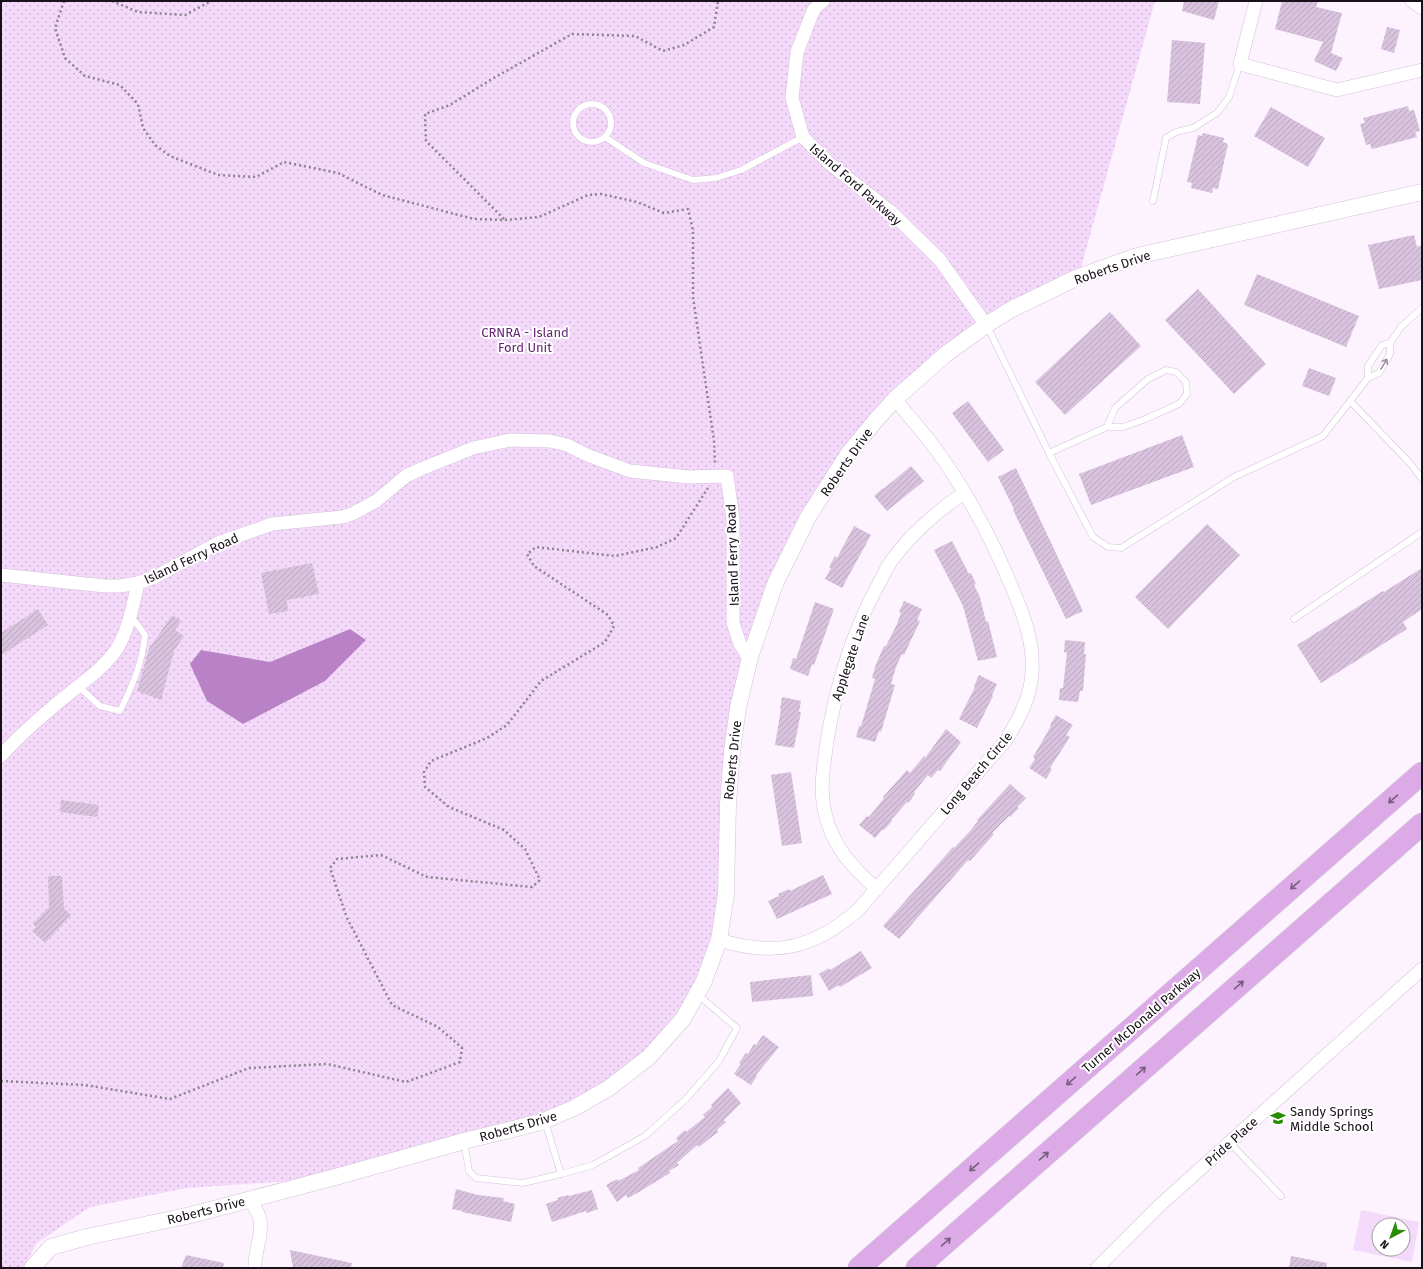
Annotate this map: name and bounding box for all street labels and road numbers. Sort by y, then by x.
street label: Island Ford Parkway [807,140,905,229]
street label: Roberts Drive [1072,247,1152,288]
street label: Roberts Drive [817,425,875,499]
street label: Island Ferry Road [723,504,742,606]
street label: Island Ferry Road [142,530,241,587]
street label: Applegate Lane [829,612,872,702]
street label: Roberts Drive [721,720,744,801]
street label: Long Beach Circle [937,729,1015,818]
street label: Turner McDonald Parkway [1079,965,1204,1076]
street label: Roberts Drive [478,1108,559,1145]
street label: Pride Place [1202,1114,1261,1169]
street label: Roberts Drive [166,1194,247,1227]

